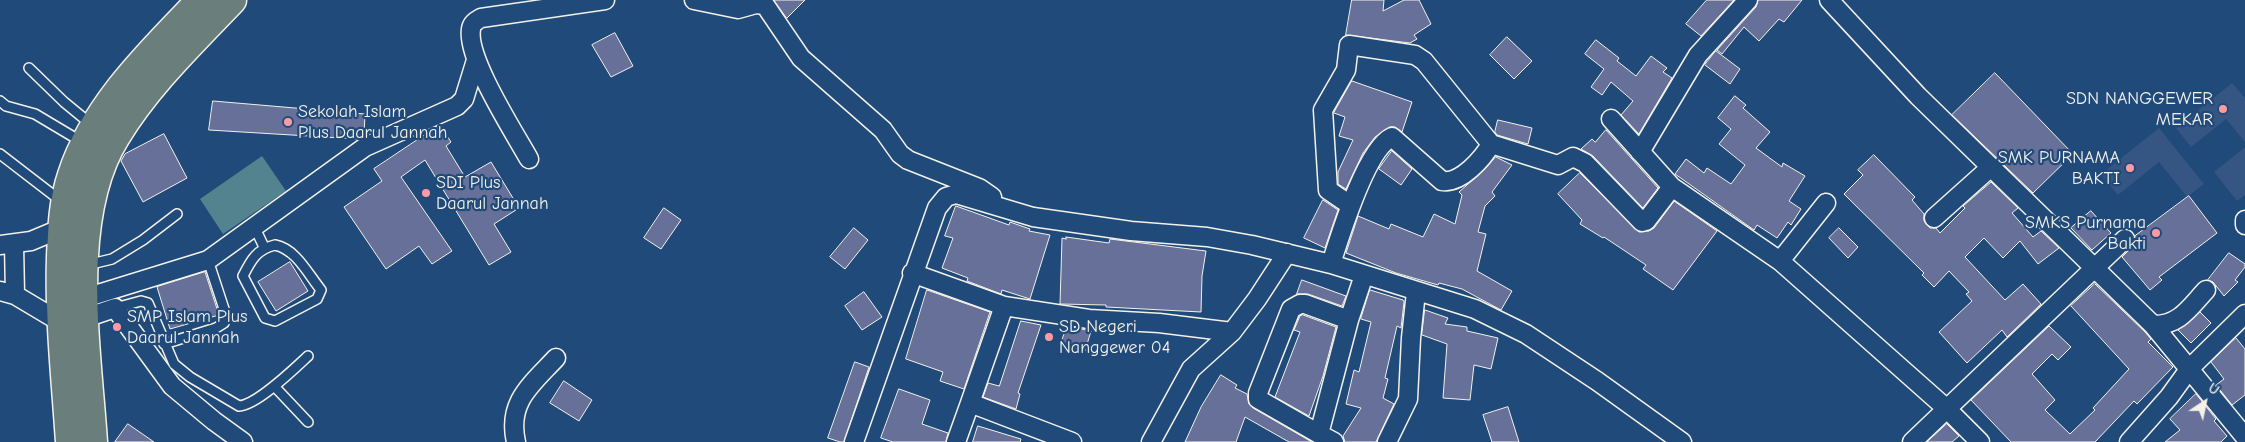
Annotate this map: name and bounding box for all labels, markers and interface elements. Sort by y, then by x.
place label: SDN NANGGEWER MEKAR [2066,88,2213,130]
place label: Sekolah Islam Plus Daarul Jannah [298,101,447,144]
marker: SDN NANGGEWER MEKAR [2217,103,2229,115]
marker: Sekolah Islam Plus Daarul Jannah [282,116,294,128]
place label: SMK PURNAMA BAKTI [1998,147,2120,190]
marker: SMK PURNAMA BAKTI [2124,162,2136,174]
place label: SDI Plus Daarul Jannah [436,172,549,214]
marker: SDI Plus Daarul Jannah [420,187,432,199]
place label: SMKS Purnama Bakti [2025,212,2146,254]
marker: SMKS Purnama Bakti [2150,227,2162,239]
place label: SMP Islam Plus Daarul Jannah [127,306,247,348]
place label: SD Negeri Nanggewer 04 [1059,316,1170,358]
marker: SMP Islam Plus Daarul Jannah [111,321,123,333]
marker: SD Negeri Nanggewer 04 [1043,331,1055,343]
north arrow [2180,377,2230,427]
text: U [2205,379,2222,399]

